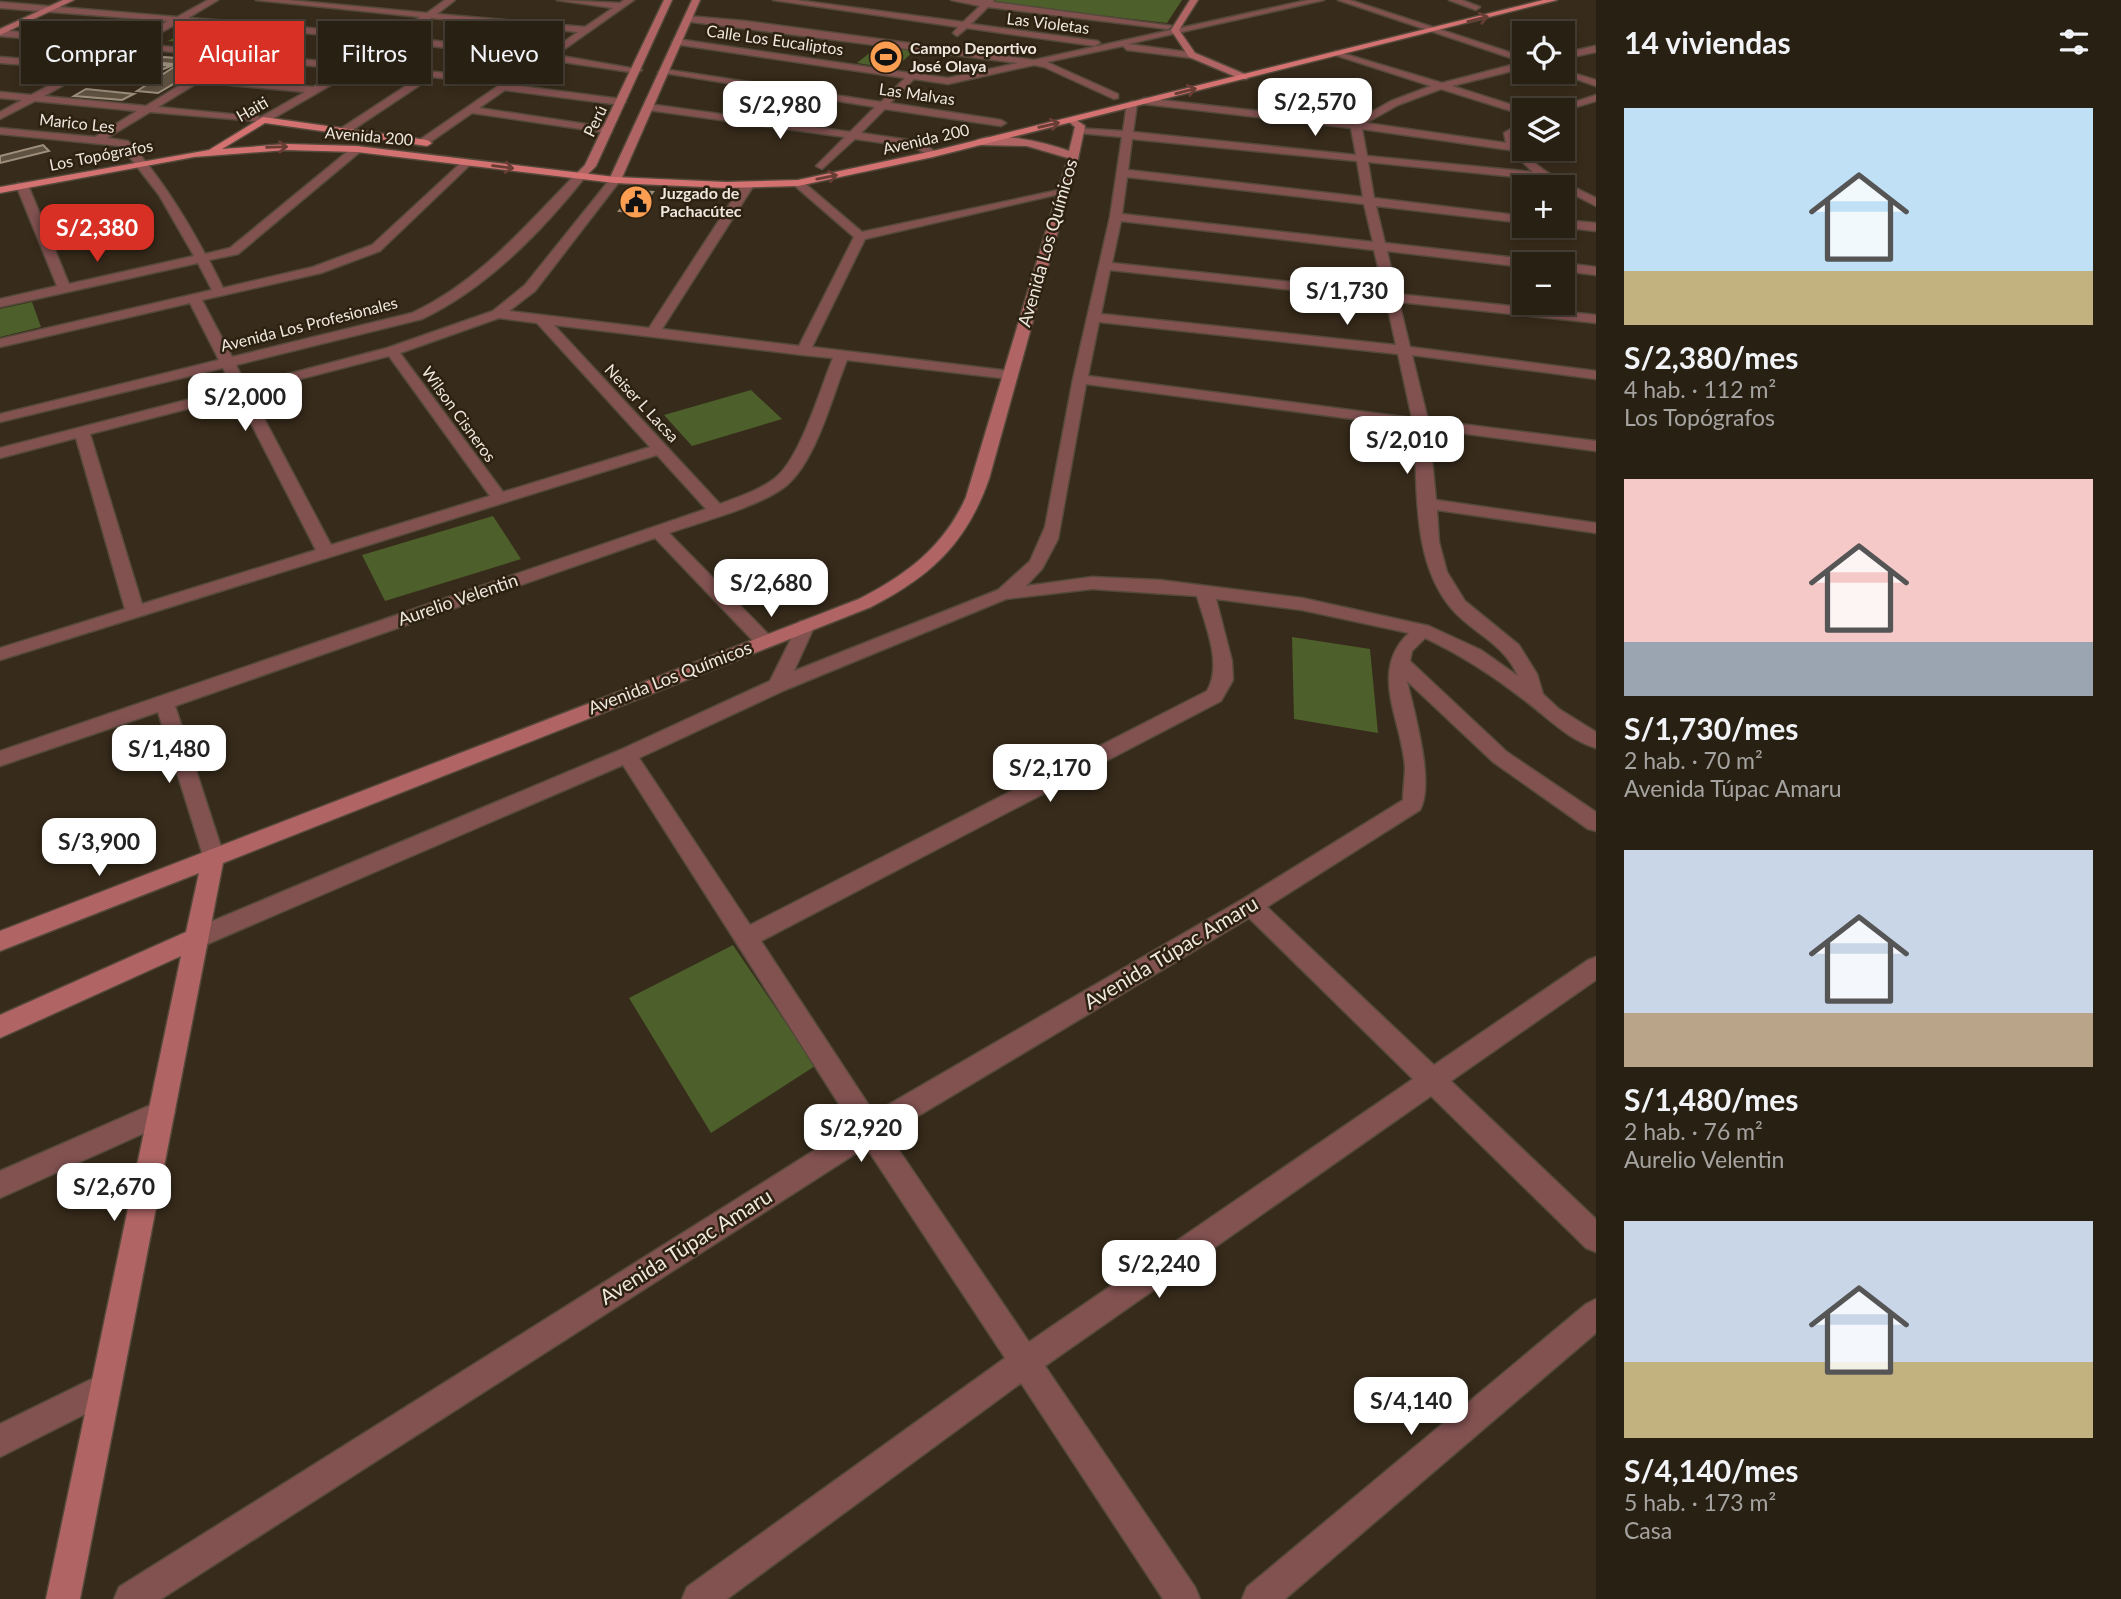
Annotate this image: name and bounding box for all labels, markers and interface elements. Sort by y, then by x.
street label: Las Violetas [1006,8,1091,37]
one-way arrow [1466,12,1489,25]
street label: Calle Los Eucaliptos [705,20,845,59]
chip: Comprar [21,21,161,84]
chip: Alquilar [175,21,304,84]
chip: Filtros [318,21,431,84]
chip: Nuevo [445,21,563,84]
map controls [1512,21,1575,315]
button: locate [1512,21,1575,84]
icon: filters [2055,23,2093,61]
text: 14 viviendas [1624,24,1791,60]
sports icon: Campo Deportivo José Olaya [867,38,905,76]
place label: Campo Deportivo José Olaya [910,38,1037,75]
pin: S/2,570 [1250,78,1380,138]
street label: Las Malvas [878,79,956,108]
pin: S/2,980 [715,82,845,141]
one-way arrow [1174,84,1197,97]
text: S/2,570 [1274,87,1356,115]
text: S/2,980 [739,90,821,118]
street label: Haiti [232,92,271,125]
button: layers [1512,98,1575,161]
street label: Perú [579,102,610,140]
street label: Marico Les [38,109,116,136]
one-way arrow [1037,118,1059,131]
street label: Avenida 200 [881,119,971,158]
street label: Avenida 200 [324,122,414,149]
street label: Los Topógrafos [48,135,154,174]
one-way arrow [265,141,288,154]
icon: home [1796,154,1922,280]
street label: Avenida Los Químicos [1013,156,1082,329]
one-way arrow [491,160,514,173]
one-way arrow [815,170,838,184]
button: + [1512,175,1575,238]
public building icon: Juzgado de Pachacútec [617,183,655,221]
place label: Juzgado de Pachacútec [660,183,742,220]
pin: S/2,380 [32,204,162,264]
text: S/2,380 [56,213,138,241]
button: − [1512,252,1575,315]
pin: S/1,730 [1282,268,1412,327]
text: S/1,730 [1306,276,1388,304]
street label: Avenida Los Profesionales [218,292,399,355]
text: S/2,380/mes [1624,339,1798,375]
street label: Neiser L Lacsa [601,360,683,446]
street label: Wilson Cisneros [418,362,500,465]
pin: S/2,000 [180,374,310,433]
text: 4 hab. · 112 m² [1624,375,1776,403]
text: S/2,000 [204,382,286,410]
text: Los Topógrafos [1624,403,1775,431]
pin: S/2,010 [1342,416,1472,476]
text: S/2,010 [1366,425,1448,453]
icon: home [1796,525,1922,651]
pin: S/2,680 [706,560,836,619]
street label: Aurelio Velentin [395,568,521,630]
text: S/2,680 [730,568,812,596]
street label: Avenida Los Químicos [585,636,755,718]
text: S/1,730/mes [1624,710,1798,746]
pin: S/1,480 [104,726,234,785]
text: S/1,480 [128,734,210,762]
pin: S/2,170 [985,744,1115,804]
text: 2 hab. · 70 m² [1624,746,1763,774]
text: S/2,170 [1009,753,1091,781]
text: Avenida Túpac Amaru [1624,774,1842,802]
pin: S/3,900 [34,818,164,878]
text: S/3,900 [58,827,140,855]
street label: Avenida Túpac Amaru [1079,890,1262,1014]
icon: home [1796,896,1922,1022]
text: S/1,480/mes [1624,1081,1798,1117]
pin: S/2,920 [796,1104,926,1164]
text: S/2,920 [820,1113,902,1141]
text: 2 hab. · 76 m² [1624,1117,1763,1145]
text: Aurelio Velentin [1624,1145,1784,1173]
pin: S/2,670 [49,1164,179,1223]
text: S/2,670 [73,1172,155,1200]
street label: Avenida Túpac Amaru [594,1182,776,1309]
pin: S/2,240 [1094,1240,1224,1300]
text: S/2,240 [1118,1249,1200,1277]
icon: home [1796,1267,1922,1393]
pin: S/4,140 [1346,1378,1476,1437]
text: S/4,140 [1370,1386,1452,1414]
text: S/4,140/mes [1624,1452,1798,1488]
text: 5 hab. · 173 m² [1624,1488,1776,1516]
text: Casa [1624,1516,1672,1544]

